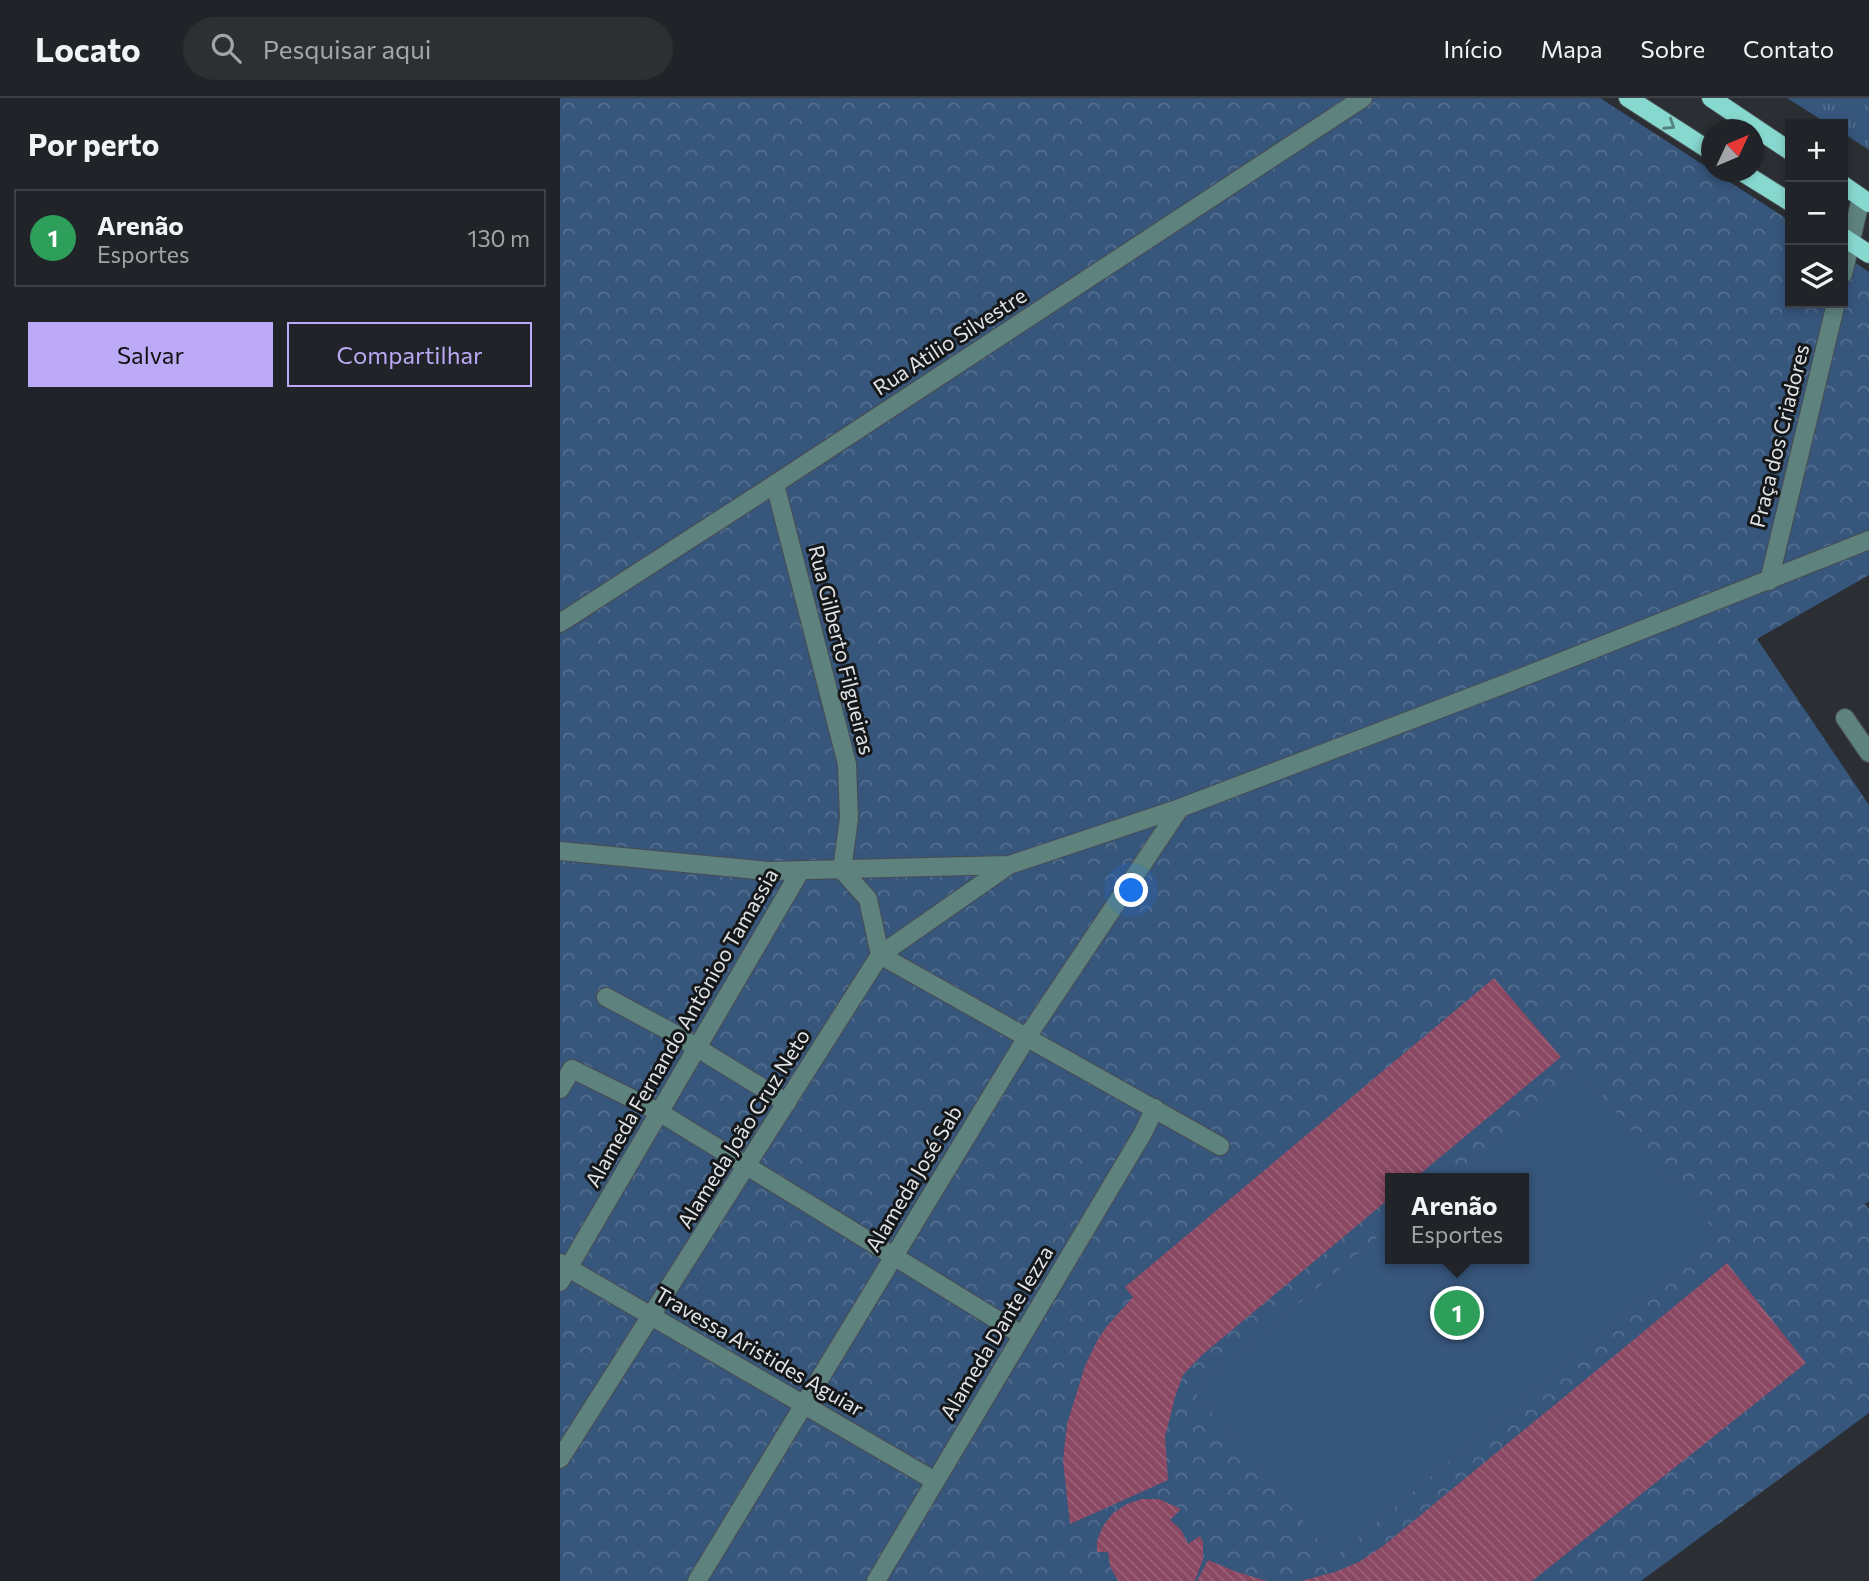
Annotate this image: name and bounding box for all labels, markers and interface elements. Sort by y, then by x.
search box [183,17,673,80]
text: Locato [35,28,141,69]
icon: search [207,29,245,67]
text: Pesquisar aqui [263,33,431,64]
text: Início [1444,34,1503,63]
text: Mapa [1541,34,1603,63]
text: Sobre [1641,34,1705,63]
text: Contato [1743,34,1834,63]
one-way arrow [1662,117,1675,130]
north arrow [1701,119,1764,182]
map controls [1785,119,1848,308]
button: + [1785,119,1848,182]
text: Por perto [28,125,160,162]
button: − [1785,182,1848,245]
text: Arenão [97,209,184,240]
text: 1 [48,224,58,252]
text: 130 m [468,224,530,252]
text: Esportes [97,240,189,268]
button: layers [1785,245,1848,308]
street label: Rua Atilio Silvestre [868,282,1030,400]
button: Salvar [28,322,273,387]
button: Compartilhar [287,322,532,387]
street label: Praça dos Criadores [1744,341,1813,530]
street label: Rua Gilberto Filgueiras [804,542,881,757]
street label: Alameda Fernando Antônioo Tamassia [579,864,782,1191]
your location [1114,873,1148,907]
street label: Alameda João Cruz Neto [671,1024,814,1232]
street label: Alameda José Sab [859,1101,966,1256]
popup [1385,1173,1529,1264]
text: Arenão [1411,1189,1498,1220]
text: Esportes [1411,1220,1503,1248]
street label: Alameda Dante Iezza [934,1241,1057,1424]
street label: Travessa Aristides Aguiar [651,1281,868,1421]
pin: 1 [1434,1287,1480,1339]

